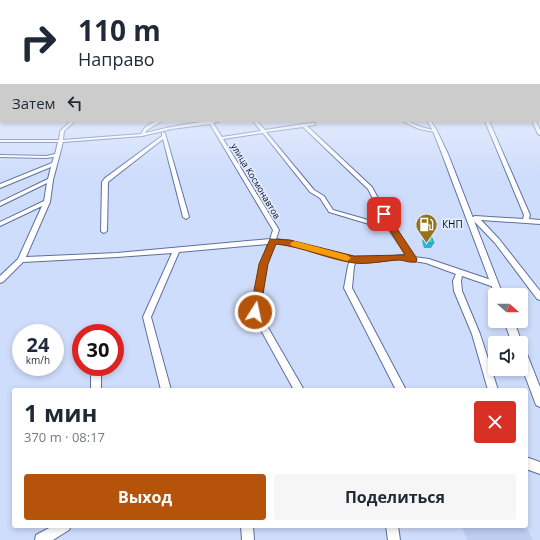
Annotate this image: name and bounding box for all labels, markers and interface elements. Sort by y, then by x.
text: 110 m [78,11,161,49]
icon: right [12,16,64,68]
text: Направо [78,47,155,71]
icon: left [64,92,86,114]
text: Затем [12,93,56,113]
street label: улица Космонавтов [228,141,284,221]
pin [367,197,401,231]
icon: arrive [373,203,395,225]
fuel station icon: КНП [413,211,439,244]
place label: КНП [442,217,463,231]
north arrow [488,288,528,328]
map controls [488,288,528,376]
position arrow [234,291,276,333]
speed limit sign: 30 [72,324,124,376]
text: 24 [27,331,49,358]
button: sound [488,336,528,376]
text: km/h [26,353,50,367]
text: 1 мин [24,396,97,429]
button: close [474,401,516,443]
text: 370 m · 08:17 [24,428,105,446]
button: Выход [24,474,266,520]
button: Поделиться [274,474,516,520]

